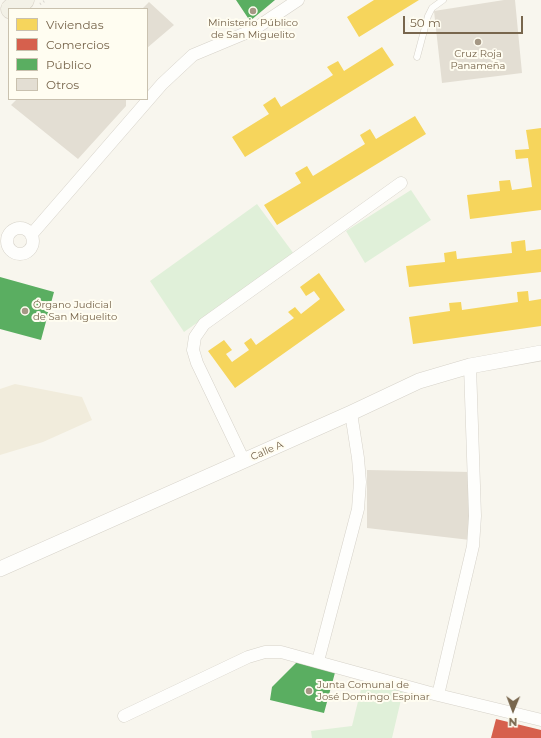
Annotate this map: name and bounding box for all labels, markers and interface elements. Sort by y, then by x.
marker: Ministerio Público de San Miguelito [248,6,258,16]
legend [8,8,148,100]
scale bar [405,8,525,34]
text: 50 m [410,15,441,30]
text: Viviendas [46,17,104,32]
place label: Ministerio Público de San Miguelito [208,17,298,40]
text: Comercios [46,37,110,52]
marker: Cruz Roja Panameña [473,37,483,47]
place label: Cruz Roja Panameña [451,48,505,72]
text: Público [46,57,91,72]
text: Otros [46,77,79,92]
place label: Órgano Judicial de San Miguelito [33,299,117,322]
marker: Órgano Judicial de San Miguelito [20,306,30,316]
street label: Calle A [249,439,285,463]
place label: Junta Comunal de José Domingo Espinar [317,679,430,702]
marker: Junta Comunal de José Domingo Espinar [304,686,314,696]
north arrow [493,690,533,730]
text: N [508,715,517,729]

